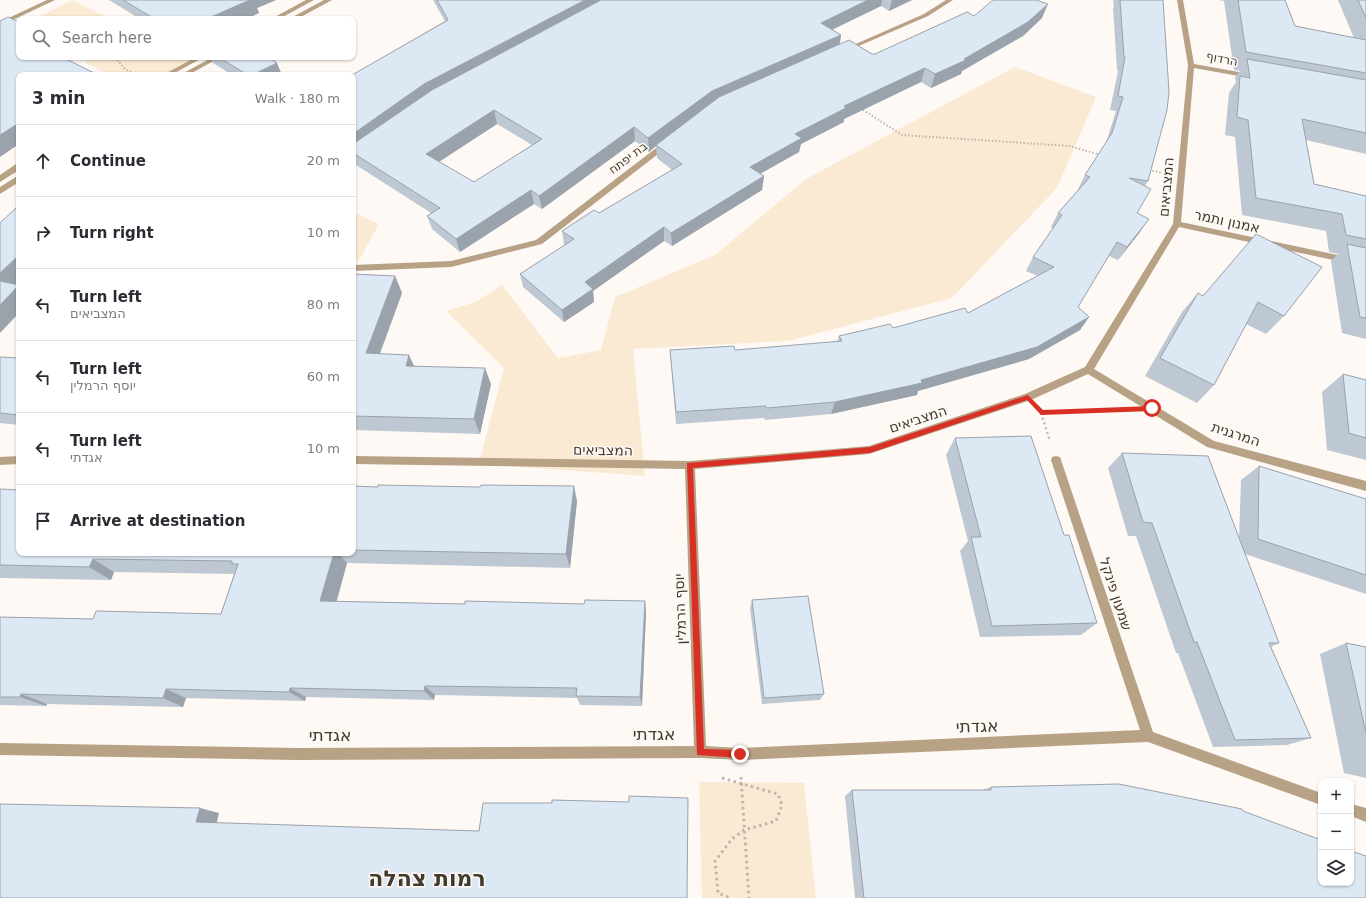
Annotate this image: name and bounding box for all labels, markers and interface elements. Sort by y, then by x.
search box [16,16,356,60]
icon: search [30,27,52,49]
text: Search here [62,29,152,47]
street label: הרדוף [1205,49,1239,69]
text: 3 min [32,88,85,108]
text: Walk · 180 m [255,91,340,106]
street label: בת יפתח [606,139,650,177]
icon: ahead [32,150,54,172]
text: Continue [70,152,146,170]
text: 20 m [307,153,340,168]
street label: המצביאים [1155,156,1177,218]
street label: אמנון ותמר [1193,206,1261,236]
icon: right [32,222,54,244]
text: Turn right [70,224,154,242]
text: 10 m [307,225,340,240]
text: Turn left [70,288,142,306]
icon: left [32,294,54,316]
text: 80 m [307,297,340,312]
text: המצביאים [70,306,126,321]
text: Turn left [70,360,142,378]
icon: left [32,366,54,388]
text: 60 m [307,369,340,384]
text: יוסף הרמלין [70,378,136,393]
route start [1143,399,1161,417]
street label: המצביאים [887,402,949,436]
street label: המרגנית [1210,419,1262,449]
text: Turn left [70,432,142,450]
icon: left [32,438,54,460]
text: 10 m [307,441,340,456]
street label: המצביאים [573,441,633,459]
text: אגדתי [70,450,103,465]
icon: arrive [32,510,54,532]
text: Arrive at destination [70,512,245,530]
street label: שמעון פינקל [1097,556,1135,633]
street label: יוסף הרמלין [671,573,689,645]
street label: אגדתי [955,715,999,737]
street label: אגדתי [633,724,675,744]
street label: אגדתי [309,725,351,745]
route end [731,745,749,763]
map controls [1318,778,1354,886]
button: + [1318,778,1354,814]
button: − [1318,814,1354,850]
button: layers [1318,850,1354,886]
district label: רמות צהלה [368,866,486,891]

